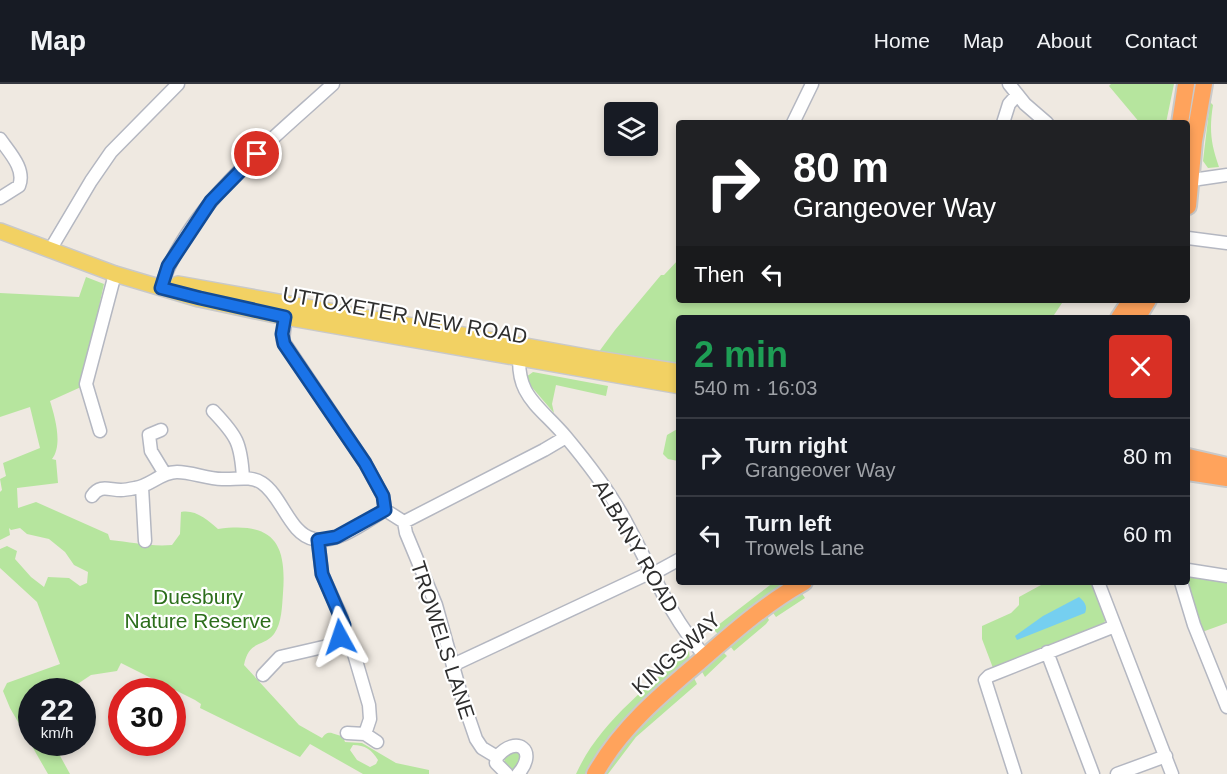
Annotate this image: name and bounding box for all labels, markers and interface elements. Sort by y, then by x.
text: Map [30,25,86,56]
text: Home [874,29,930,52]
text: Map [963,29,1004,52]
text: About [1037,29,1092,52]
text: Contact [1125,29,1197,52]
map controls [604,102,658,156]
button: layers [604,102,658,156]
pin [231,128,282,179]
icon: arrive [240,137,273,170]
icon: right [694,144,772,222]
text: 80 m [793,144,889,191]
text: Grangeover Way [793,193,996,223]
icon: left [756,258,789,291]
text: Then [694,262,744,287]
street label: UTTOXETER NEW ROAD [281,282,529,348]
text: 2 min [694,334,788,375]
button: close [1109,335,1172,398]
text: 540 m · 16:03 [694,377,817,399]
text: Turn right [745,433,847,458]
icon: right [694,441,727,474]
text: 80 m [1123,444,1172,469]
text: Grangeover Way [745,459,895,481]
street label: ALBANY ROAD [589,476,683,616]
text: Turn left [745,511,831,536]
icon: left [694,519,727,552]
text: 60 m [1123,522,1172,547]
text: Trowels Lane [745,537,864,559]
street label: TROWELS LANE [407,558,479,722]
park label: Duesbury Nature Reserve [124,585,272,632]
position arrow [308,605,372,669]
street label: KINGSWAY [627,607,725,699]
speed limit sign: 30 [108,678,186,756]
text: 22 [40,693,74,726]
text: km/h [41,724,73,741]

